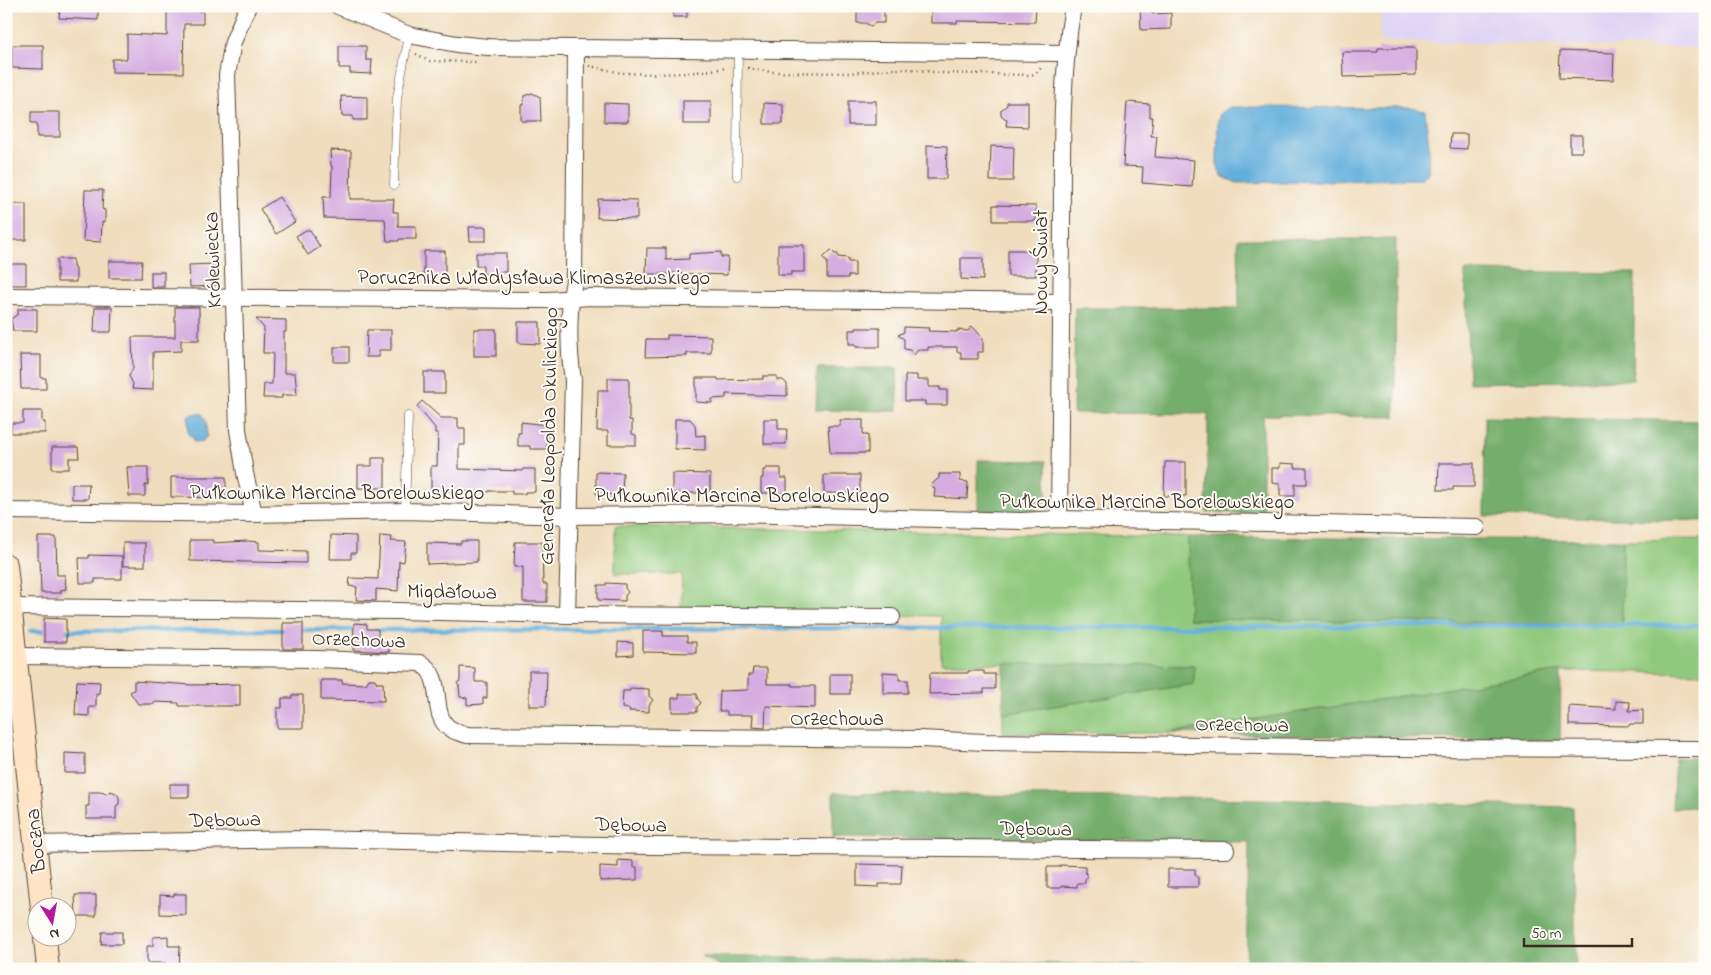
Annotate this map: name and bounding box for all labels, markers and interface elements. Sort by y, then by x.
street label: Nowy Świat [1027,209,1059,315]
street label: Królewiecka [197,211,231,309]
street label: Porucznika Władysława Klimaszewskiego [358,264,710,296]
street label: Generała Leopolda Okulickiego [533,307,569,565]
street label: Pułkownika Marcina Borelowskiego [190,479,484,511]
street label: Pułkownika Marcina Borelowskiego [595,482,889,514]
street label: Pułkownika Marcina Borelowskiego [1000,488,1294,520]
street label: Migdałowa [407,577,497,611]
street label: Orzechowa [312,624,406,658]
street label: Orzechowa [790,705,884,735]
street label: Orzechowa [1195,710,1289,742]
street label: Dębowa [188,805,261,837]
street label: Boczna [19,807,55,876]
street label: Dębowa [594,810,667,842]
street label: Dębowa [999,814,1072,846]
north arrow [28,898,78,948]
scale bar [1524,915,1631,947]
text: N [48,922,61,944]
text: 50 m [1531,923,1562,945]

